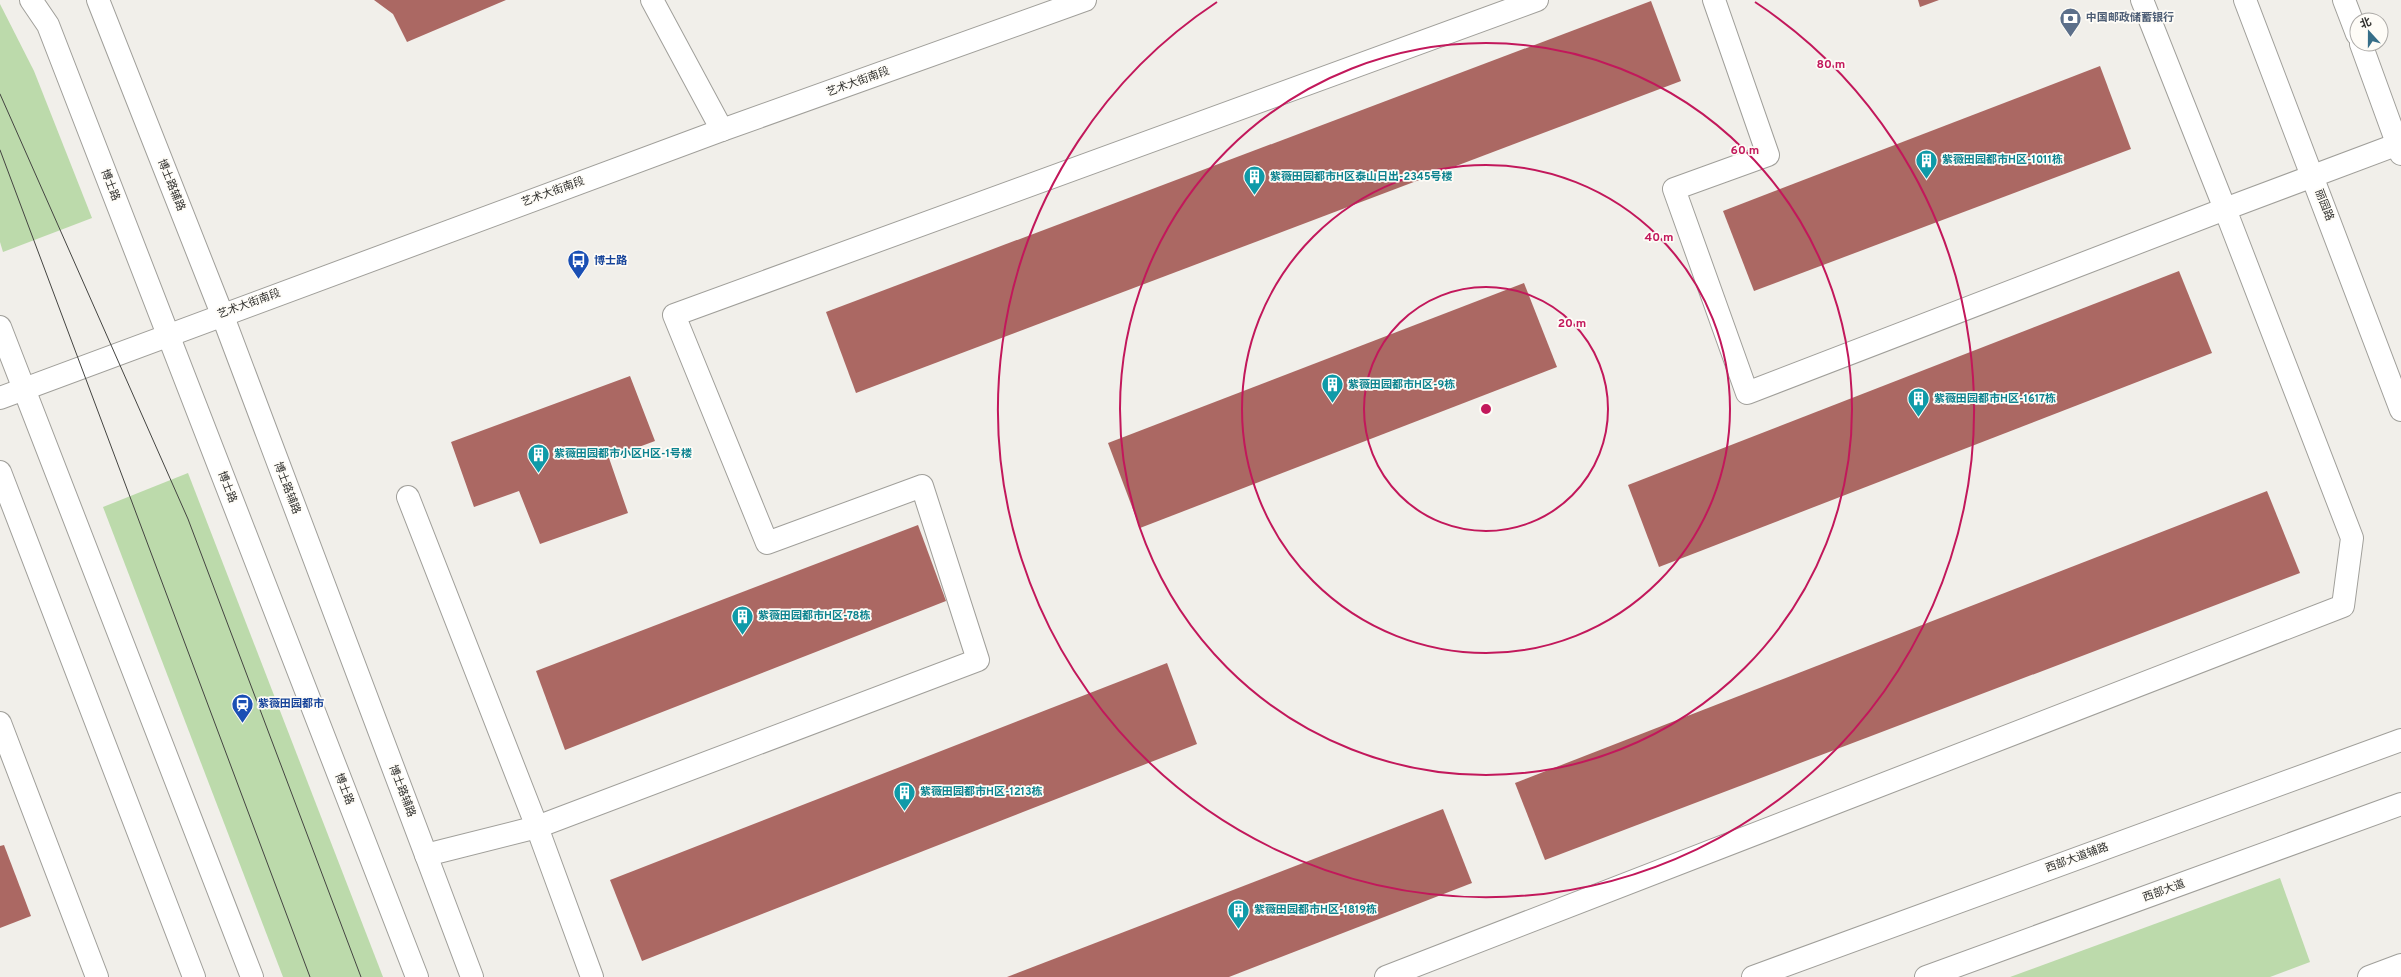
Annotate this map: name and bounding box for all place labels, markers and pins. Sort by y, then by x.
bank icon: 中国邮政储蓄银行 [2057,5,2083,38]
place label: 中国邮政储蓄银行 [2086,11,2174,25]
building icon: 紫薇田园都市H区-1011栋 [1914,147,1940,180]
place label: 紫薇田园都市H区-1011栋 [1942,153,2063,167]
building icon: 紫薇田园都市H区泰山日出-2345号楼 [1241,164,1267,197]
place label: 紫薇田园都市H区泰山日出-2345号楼 [1270,170,1453,184]
bus stop icon: 博士路 [565,248,591,281]
place label: 博士路 [594,254,628,268]
building icon: 紫薇田园都市H区-9栋 [1319,372,1345,405]
place label: 紫薇田园都市H区-9栋 [1348,378,1455,392]
building icon: 紫薇田园都市H区-1617栋 [1906,386,1932,419]
place label: 紫薇田园都市H区-1617栋 [1934,392,2056,406]
centre of rings [1479,402,1493,416]
building icon: 紫薇田园都市小区H区-1号楼 [525,441,551,474]
place label: 紫薇田园都市小区H区-1号楼 [554,447,692,461]
building icon: 紫薇田园都市H区-78栋 [729,603,755,636]
place label: 紫薇田园都市H区-78栋 [758,609,870,623]
station icon: 紫薇田园都市 [229,691,255,724]
place label: 紫薇田园都市 [258,697,324,711]
building icon: 紫薇田园都市H区-1213栋 [891,779,917,812]
place label: 紫薇田园都市H区-1213栋 [920,785,1043,799]
building icon: 紫薇田园都市H区-1819栋 [1226,897,1252,930]
place label: 紫薇田园都市H区-1819栋 [1254,903,1377,917]

